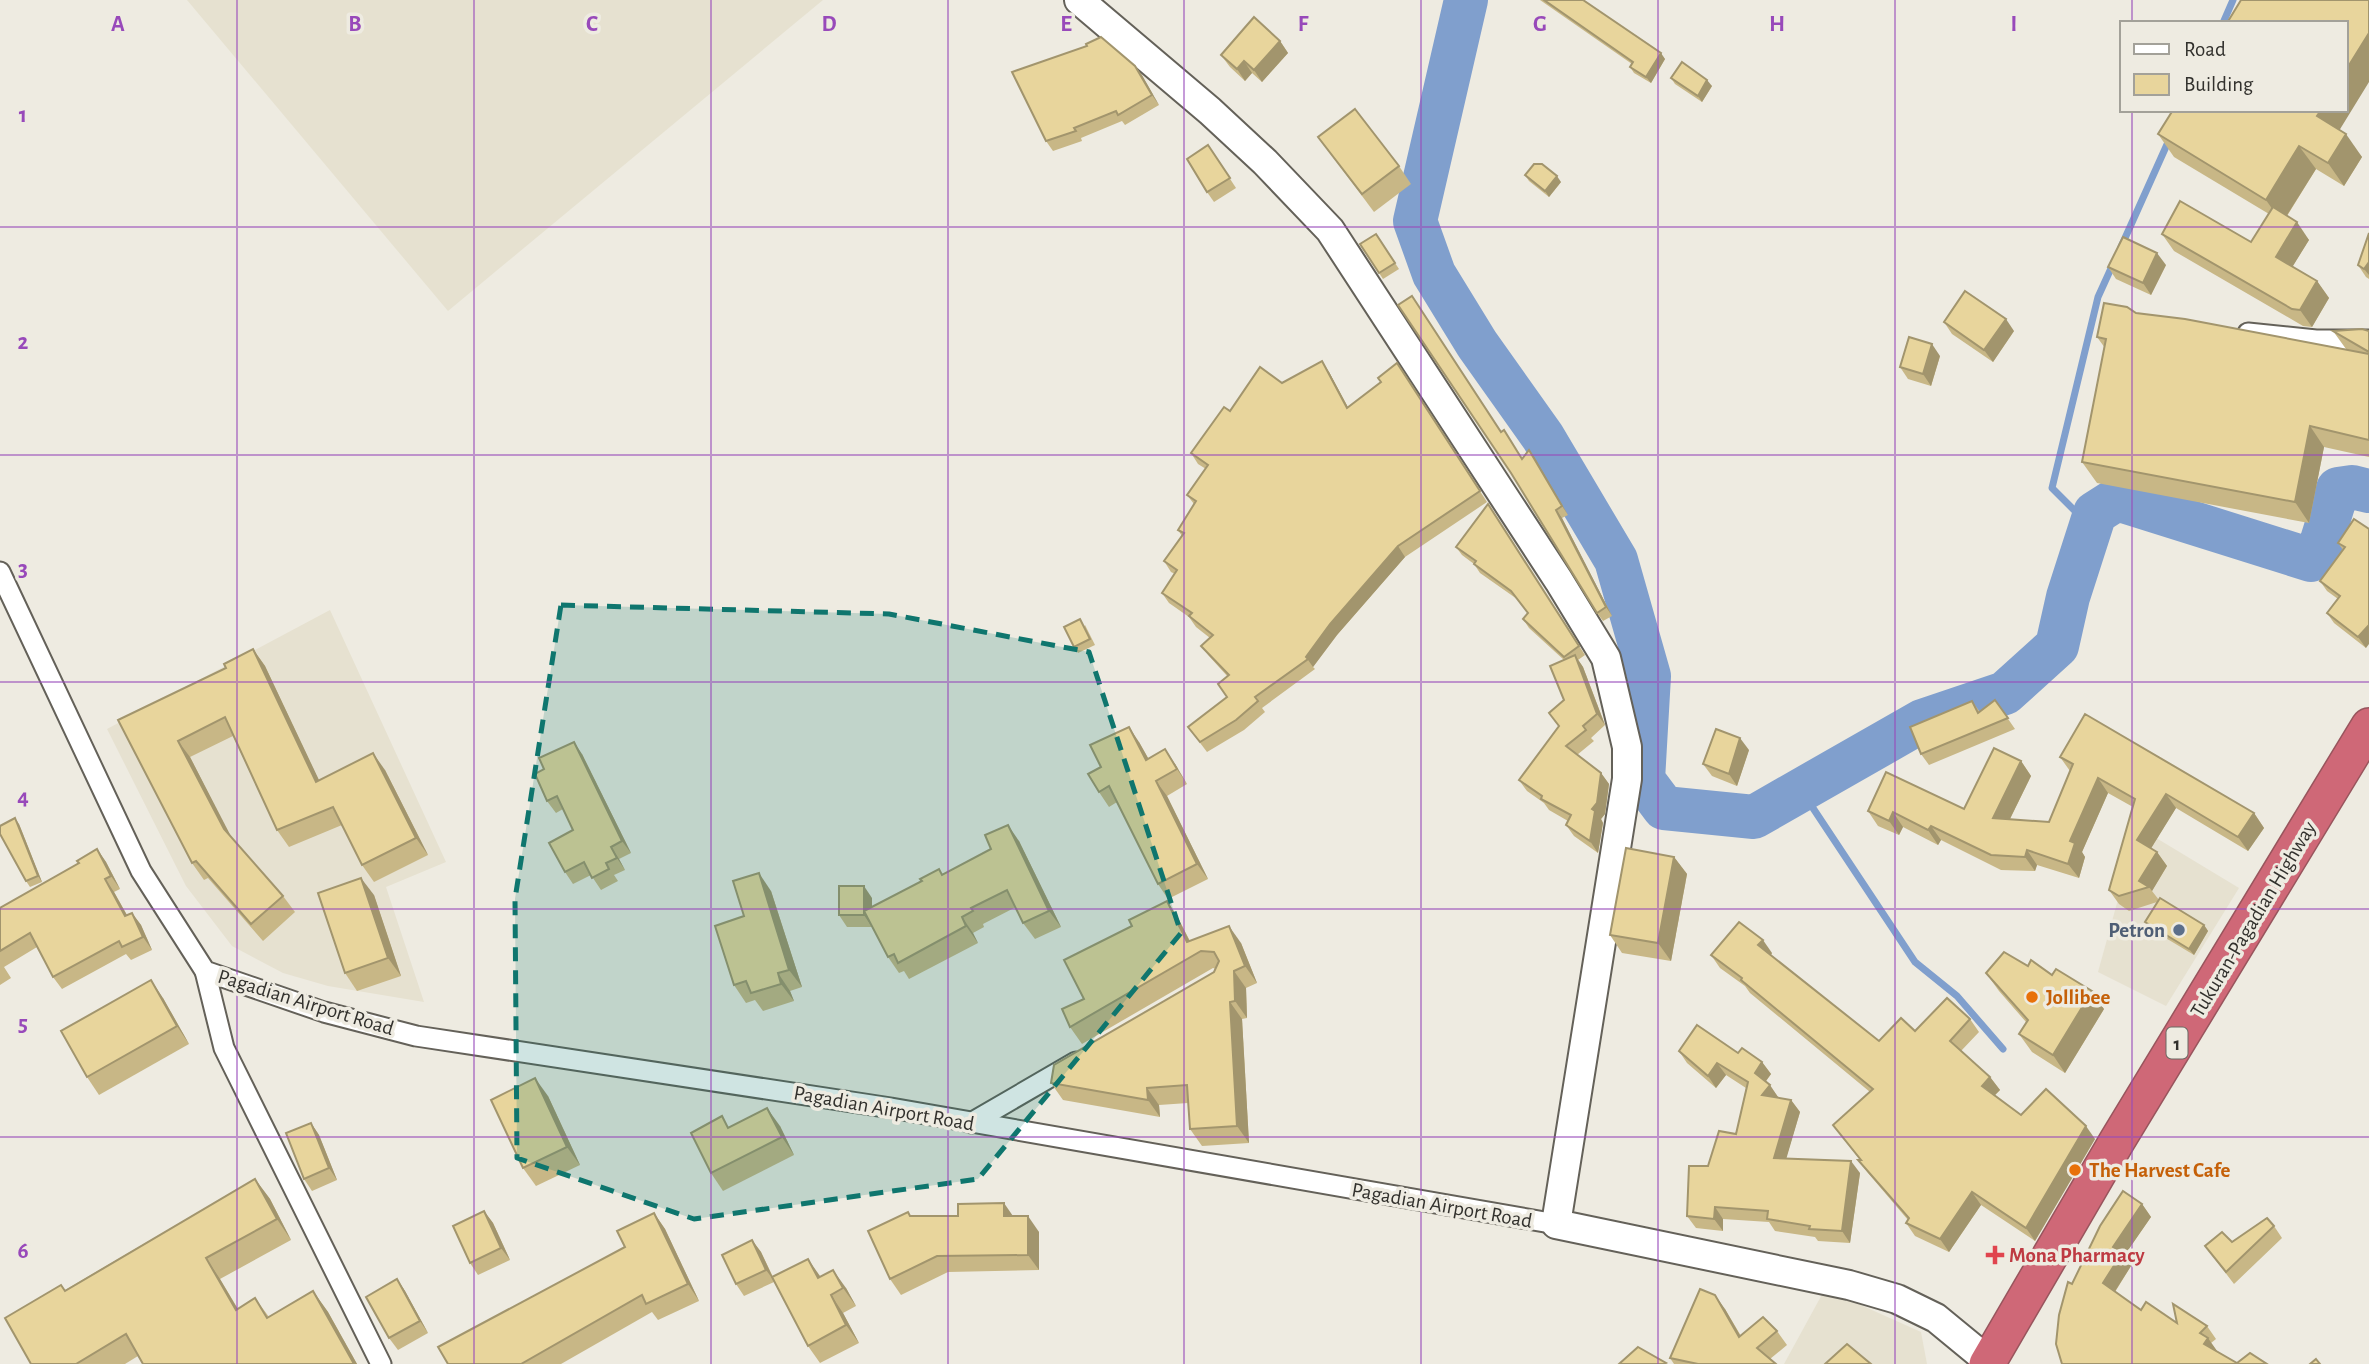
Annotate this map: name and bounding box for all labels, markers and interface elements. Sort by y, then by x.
text: A [111,13,125,36]
text: B [348,13,362,36]
text: C [586,13,598,36]
text: D [821,13,837,36]
text: E [1060,13,1072,36]
text: F [1298,13,1309,36]
text: G [1533,13,1547,36]
text: H [1769,13,1785,36]
text: I [2011,13,2017,36]
legend [2120,21,2348,112]
text: Road [2184,39,2226,60]
text: Building [2184,74,2254,95]
text: 1 [19,104,27,127]
text: 2 [18,331,29,354]
text: 3 [18,558,28,581]
text: 4 [17,786,29,809]
street label: Tukuran-Pagadian Highway [2187,818,2320,1021]
place label: Petron [2108,920,2165,941]
marker: Petron [2171,922,2187,938]
street label: Pagadian Airport Road [215,966,397,1039]
place label: Jollibee [2046,987,2110,1008]
marker: Jollibee [2024,989,2040,1005]
text: 5 [18,1013,28,1036]
road number: 1 [2166,1028,2188,1058]
street label: Pagadian Airport Road [792,1082,976,1135]
place label: The Harvest Cafe [2089,1160,2230,1181]
marker: The Harvest Cafe [2067,1162,2083,1178]
street label: Pagadian Airport Road [1350,1179,1534,1232]
text: 6 [17,1240,29,1263]
place label: Mona Pharmacy [2009,1245,2145,1266]
marker: Mona Pharmacy [1987,1247,2003,1263]

